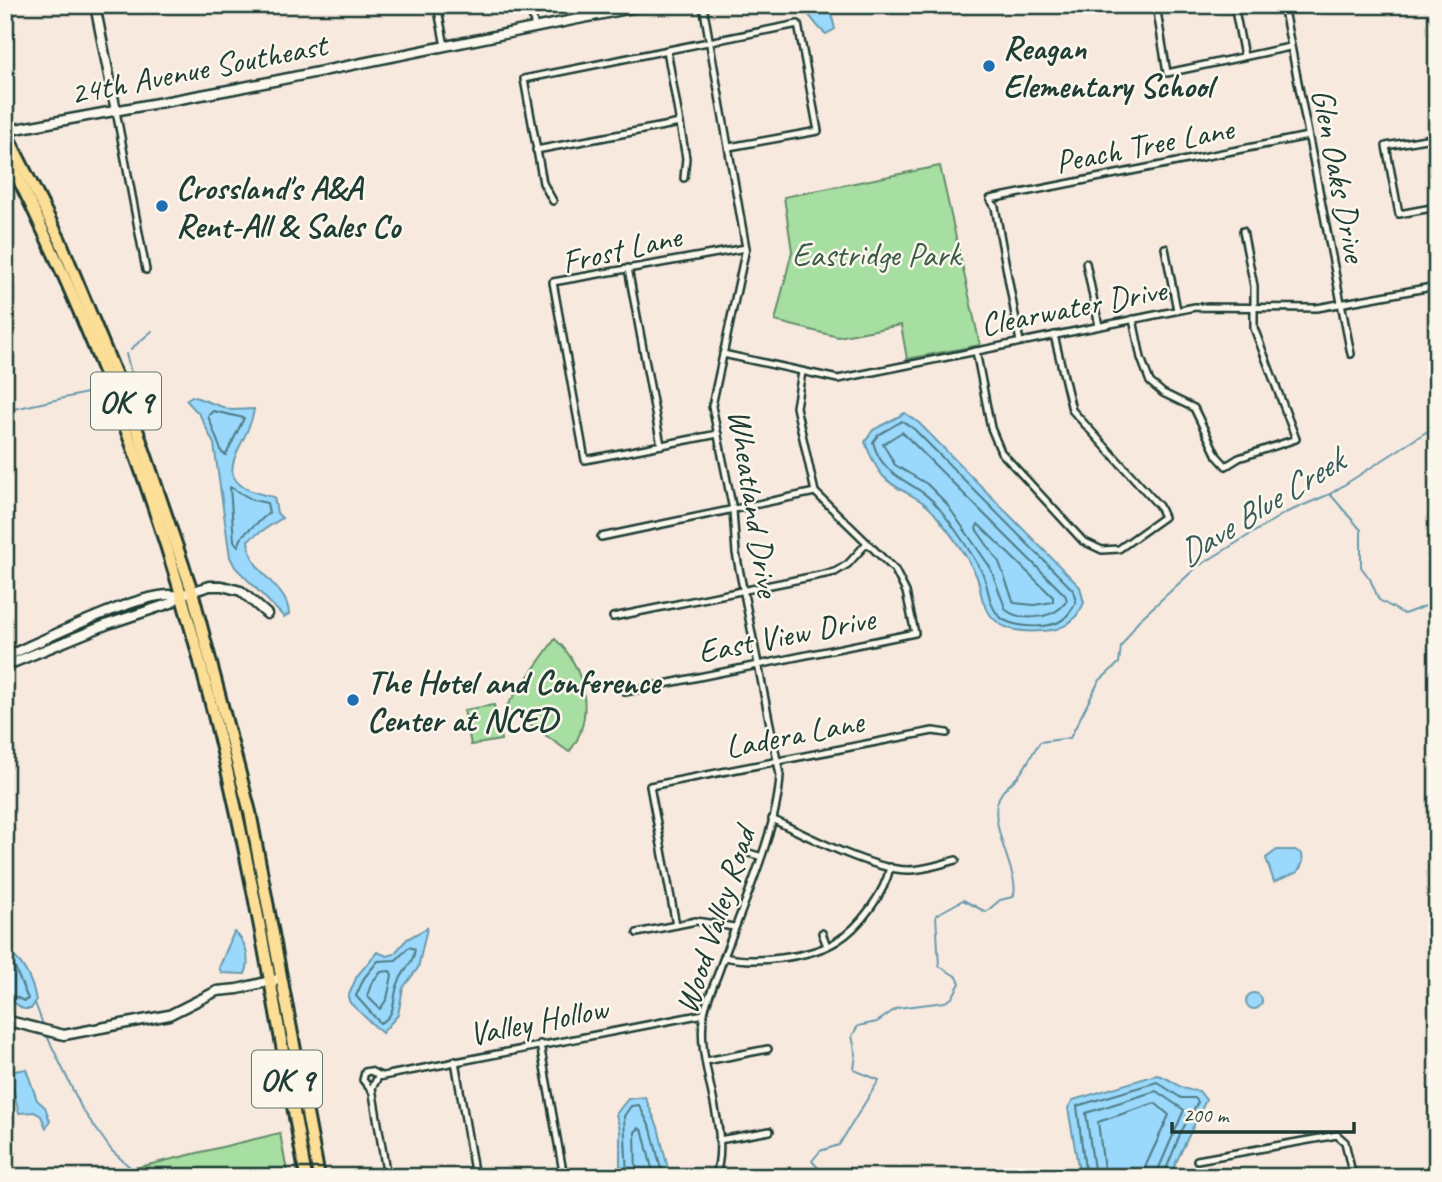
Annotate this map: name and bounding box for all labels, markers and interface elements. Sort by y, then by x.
street label: 24th Avenue Southeast [66,23,333,114]
place label: Reagan Elementary School [1003,27,1219,107]
marker: Reagan Elementary School [981,58,997,74]
street label: Glen Oaks Drive [1302,85,1377,267]
street label: Peach Tree Lane [1052,107,1239,183]
place label: Crossland's A&A Rent-All & Sales Co [176,167,402,247]
marker: Crossland's A&A Rent-All & Sales Co [154,198,170,214]
street label: Frost Lane [557,214,687,283]
park label: Eastridge Park [792,234,963,276]
street label: Clearwater Drive [977,268,1172,346]
road number: OK 9 [91,372,161,430]
street label: Wheatland Drive [718,407,790,602]
water label: Dave Blue Creek [1169,435,1357,576]
street label: East View Drive [694,597,880,673]
place label: The Hotel and Conference Center at NCED [367,661,663,741]
marker: The Hotel and Conference Center at NCED [345,692,361,708]
street label: Ladera Lane [722,700,869,768]
street label: Wood Valley Road [665,817,766,1019]
street label: Valley Hollow [465,986,614,1055]
road number: OK 9 [252,1050,322,1108]
scale bar [1172,1091,1354,1135]
text: 200 m [1183,1102,1230,1128]

